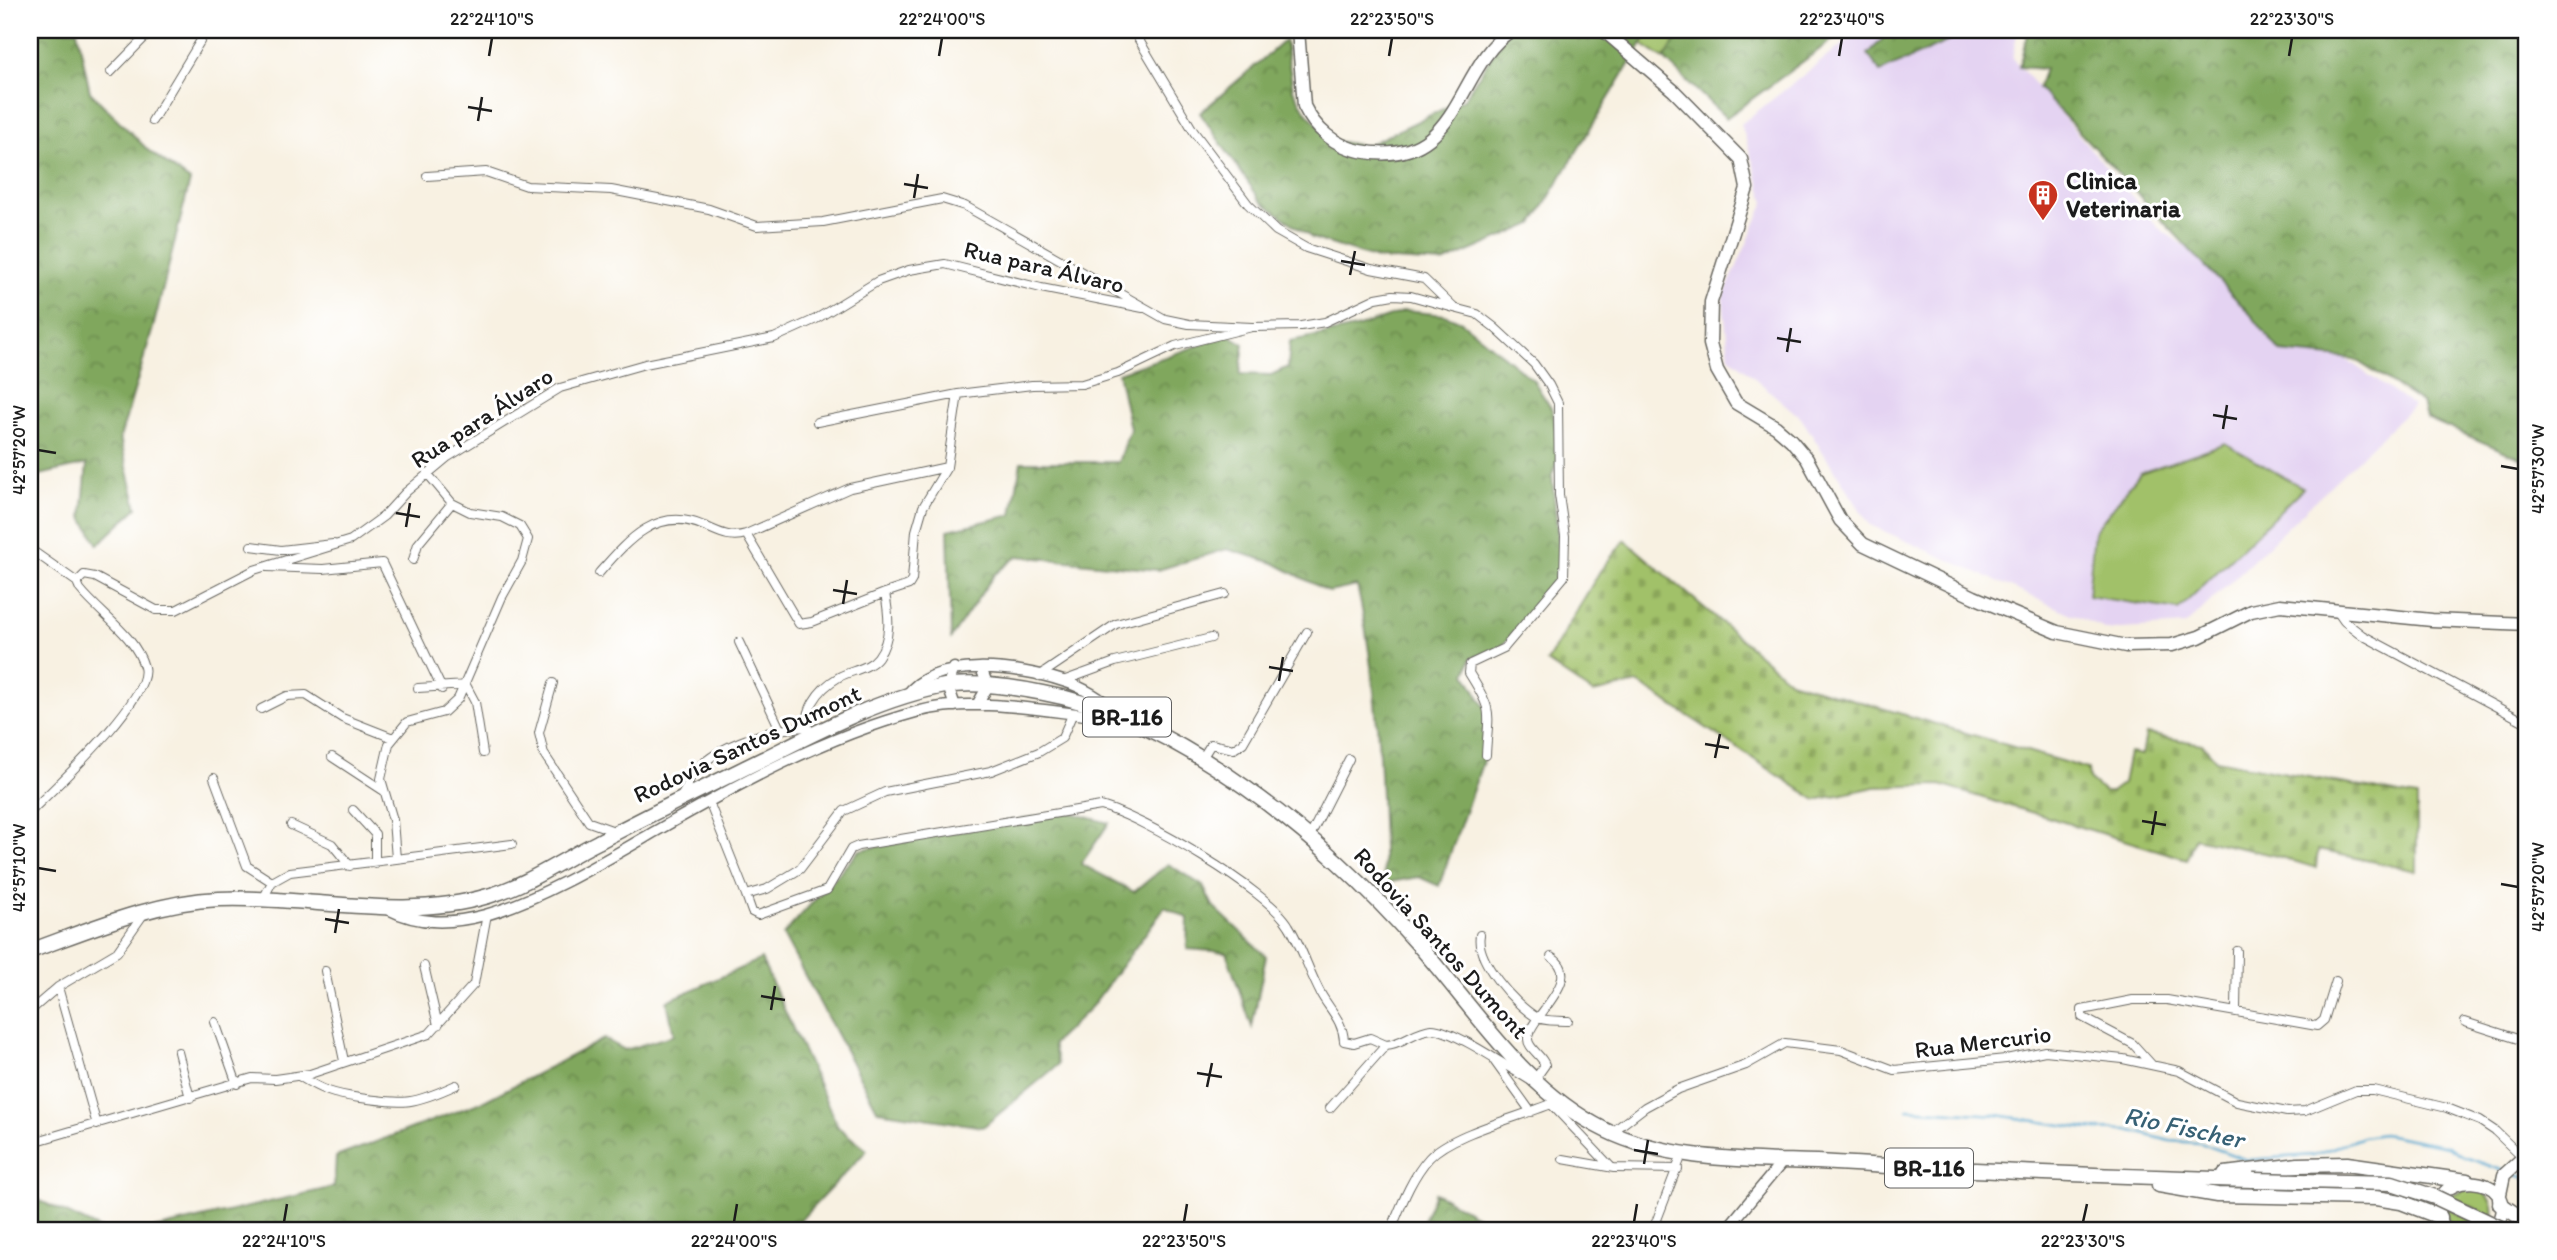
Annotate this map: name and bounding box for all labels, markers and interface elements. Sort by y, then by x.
text: 22°24'10"S [450,8,534,30]
text: 22°24'00"S [899,8,985,30]
text: 22°23'50"S [1350,8,1434,30]
text: 22°23'40"S [1799,8,1885,30]
text: 22°23'30"S [2250,8,2334,30]
place label: Clinica Veterinaria [2066,166,2181,223]
building icon: Clinica Veterinaria [2026,178,2060,222]
street label: Rua para Álvaro [961,234,1127,299]
street label: Rua para Álvaro [405,361,558,474]
text: 42°57'20"W [8,405,30,495]
text: 42°57'30"W [2527,424,2549,514]
street label: Rodovia Santos Dumont [629,678,865,809]
road number: BR-116 [1083,698,1171,736]
text: 42°57'10"W [8,824,30,912]
street label: Rodovia Santos Dumont [1348,841,1535,1044]
text: 42°57'20"W [2527,842,2549,932]
street label: Rua Mercurio [1913,1019,2053,1064]
water label: Rio Fischer [2121,1099,2249,1156]
road number: BR-116 [1885,1148,1973,1188]
text: 22°24'10"S [242,1230,326,1252]
text: 22°24'00"S [691,1230,777,1252]
text: 22°23'50"S [1142,1230,1226,1252]
text: 22°23'40"S [1591,1230,1677,1252]
text: 22°23'30"S [2041,1230,2125,1252]

